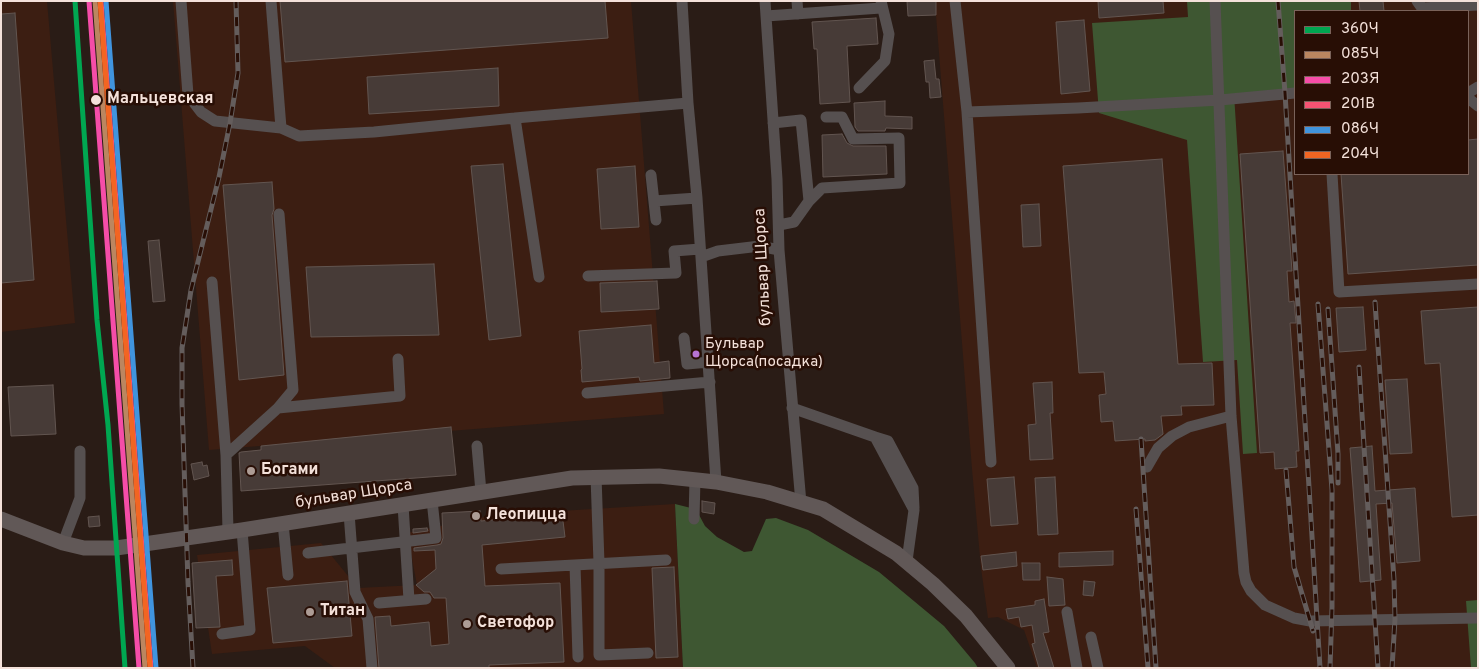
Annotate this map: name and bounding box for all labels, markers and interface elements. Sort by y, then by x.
legend [1294,10,1469,175]
text: 360Ч [1341,20,1379,39]
text: 085Ч [1341,45,1379,64]
text: 203Я [1341,70,1380,89]
place label: Мальцевская [107,90,214,110]
marker: Мальцевская [89,93,103,107]
text: 201В [1341,95,1375,114]
text: 086Ч [1341,120,1379,139]
text: 204Ч [1341,145,1379,164]
street label: бульвар Щорса [751,208,777,326]
place label: Бульвар Щорса(посадка) [705,336,823,371]
marker: Бульвар Щорса(посадка) [691,349,701,359]
place label: Богами [261,461,318,481]
marker: Богами [245,465,257,477]
street label: бульвар Щорса [294,476,414,514]
place label: Леопицца [486,506,566,526]
marker: Леопицца [470,510,482,522]
place label: Титан [320,602,365,622]
marker: Титан [304,606,316,618]
place label: Светофор [477,614,554,634]
marker: Светофор [461,618,473,630]

